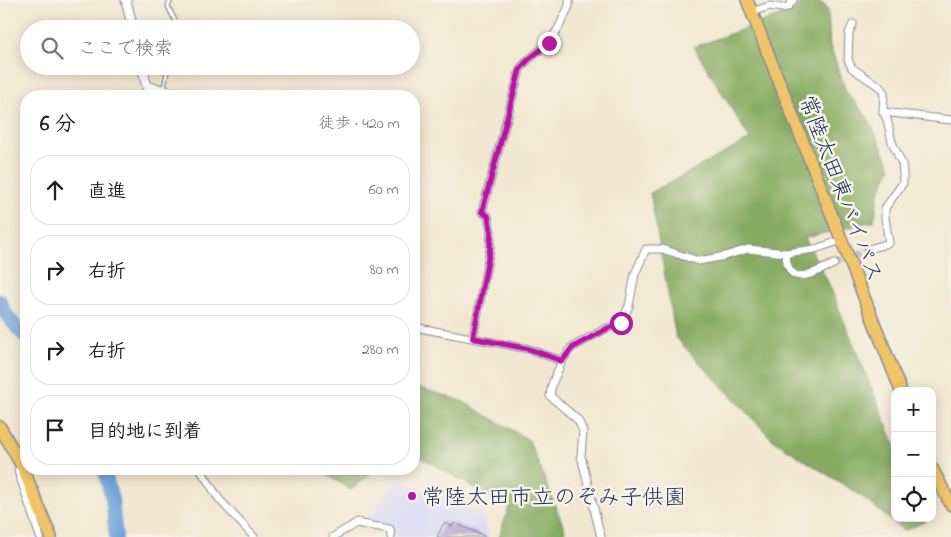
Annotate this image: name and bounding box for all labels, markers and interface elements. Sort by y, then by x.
search box [20,20,420,75]
route end [538,32,561,55]
icon: search [38,34,66,62]
text: ここで検索 [78,36,173,63]
street label: 常陸太田東バイパス [789,91,890,287]
text: 6 分 [40,110,76,140]
text: 徒歩 · 420 m [319,112,400,136]
icon: ahead [41,176,69,204]
text: 60 m [369,178,399,202]
text: 直進 [88,179,126,206]
icon: right [41,256,69,284]
text: 80 m [370,258,399,282]
text: 右折 [88,259,126,286]
route start [610,312,633,335]
icon: right [41,336,69,364]
text: 280 m [362,338,399,362]
text: 右折 [88,339,126,366]
map controls [891,387,936,522]
button: + [891,387,936,432]
icon: arrive [41,416,69,444]
text: 目的地に到着 [88,419,202,446]
button: − [891,432,936,477]
button: locate [891,477,936,522]
place label: 常陸太田市立のぞみ子供園 [422,483,686,515]
marker: 常陸太田市立のぞみ子供園 [406,490,418,502]

